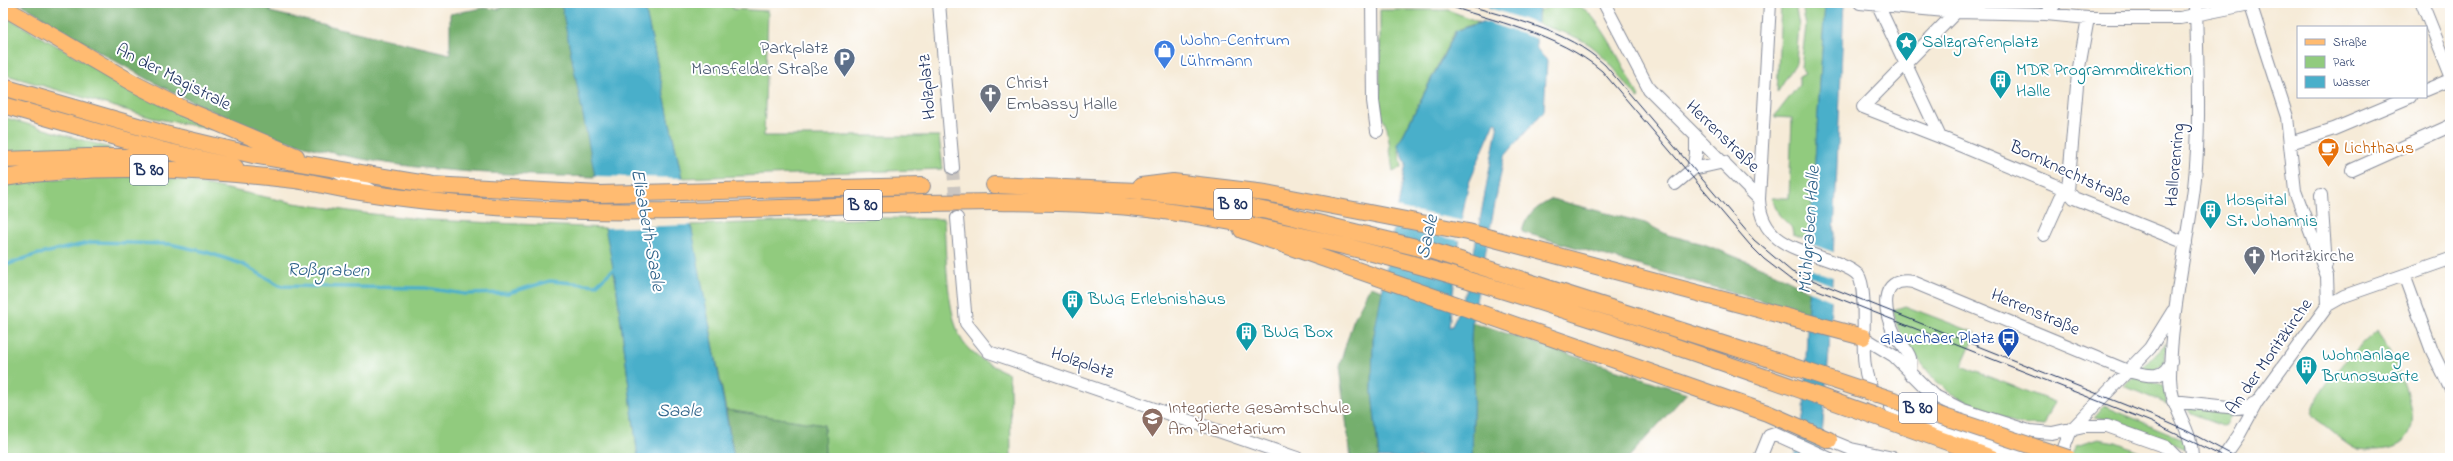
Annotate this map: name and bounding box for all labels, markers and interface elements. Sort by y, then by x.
legend [2297,26,2427,98]
place label: Wohn-Centrum Lührmann [1180,28,1290,75]
place icon: Salzgrafenplatz [1893,30,1919,63]
place label: Salzgrafenplatz [1922,30,2039,57]
text: Straße [2333,34,2367,52]
place label: Parkplatz Mansfelder Straße [691,36,829,83]
street label: An der Magistrale [110,38,236,120]
shop icon: Wohn-Centrum Lührmann [1152,38,1178,71]
parking icon: Parkplatz Mansfelder Straße [831,46,857,79]
street label: Holzplatz [912,53,944,121]
text: Park [2333,54,2355,72]
place label: MDR Programmdirektion Halle [2016,58,2192,105]
building icon: MDR Programmdirektion Halle [1988,68,2014,101]
place label: Christ Embassy Halle [1006,71,1118,118]
text: Wasser [2333,74,2370,92]
church icon: Christ Embassy Halle [978,81,1004,114]
street label: Herrenstraße [1679,95,1766,180]
street label: Hallorenring [2159,122,2194,208]
street label: Bornknechtstraße [2004,134,2136,214]
cafe icon: Lichthaus [2315,136,2341,169]
place label: Lichthaus [2344,136,2414,162]
road number: B 80 [130,155,168,185]
water label: Mühlgraben Halle [1792,164,1829,295]
water label: Elisabeth-Saale [623,167,671,295]
place label: Hospital St. Johannis [2226,188,2318,235]
road number: B 80 [1214,189,1252,219]
road number: B 80 [844,190,882,220]
building icon: Hospital St. Johannis [2197,198,2223,231]
water label: Saale [1410,211,1446,262]
church icon: Moritzkirche [2241,244,2267,277]
place label: Moritzkirche [2270,244,2355,270]
water label: Roßgraben [287,257,370,286]
street label: Herrenstraße [1986,283,2084,344]
building icon: BWG Erlebnishaus [1059,287,1085,320]
place label: BWG Erlebnishaus [1087,287,1226,313]
street label: An der Moritzkirche [2220,293,2320,420]
building icon: BWG Box [1234,320,1260,353]
place label: BWG Box [1261,320,1333,346]
place label: Glauchaer Platz [1880,326,1994,352]
bus stop icon: Glauchaer Platz [1996,326,2022,359]
street label: Holzplatz [1047,341,1118,387]
place label: Wohnanlage Brunoswarte [2321,343,2419,390]
building icon: Wohnanlage Brunoswarte [2293,353,2319,386]
road number: B 80 [1899,393,1937,423]
place label: Integrierte Gesamtschule Am Planetarium [1168,396,1351,443]
water label: Saale [657,398,703,425]
school or university icon: Integrierte Gesamtschule Am Planetarium [1139,406,1165,439]

